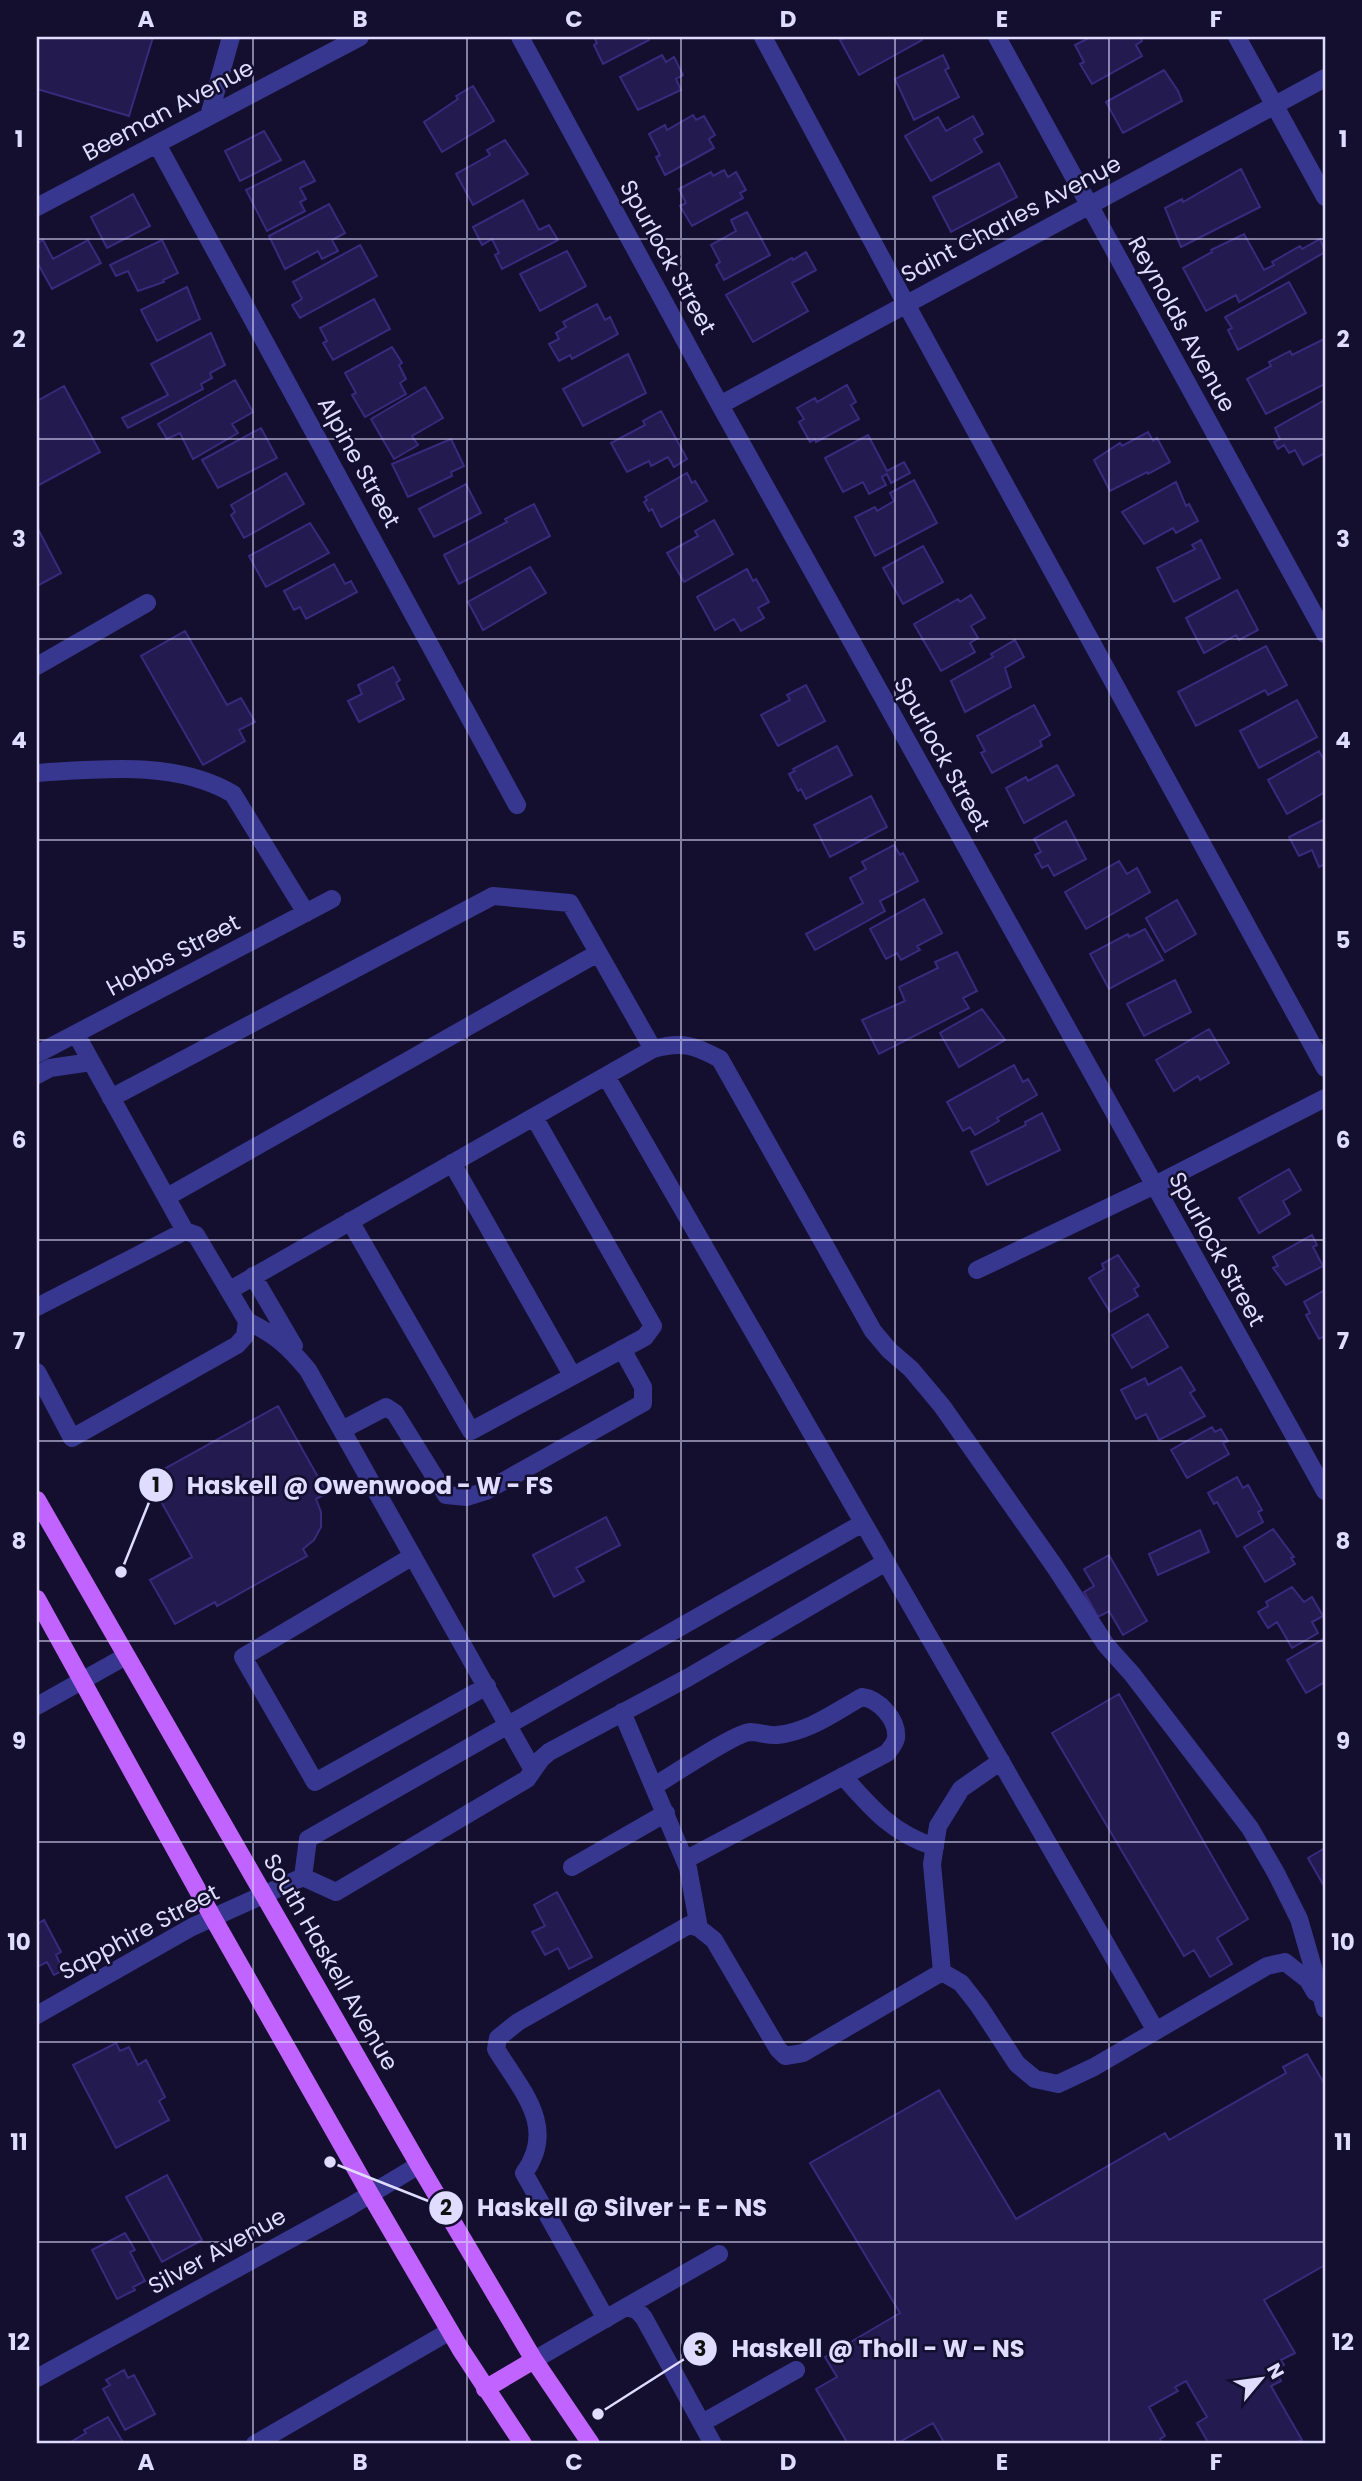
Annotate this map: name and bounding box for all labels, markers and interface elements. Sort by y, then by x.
text: A [138,3,155,35]
text: B [352,3,368,35]
text: C [565,3,583,35]
text: D [780,3,796,35]
text: E [996,3,1008,35]
text: F [1210,3,1222,35]
street label: Beeman Avenue [77,51,259,169]
text: 1 [15,123,23,155]
text: 1 [1339,123,1347,155]
street label: Saint Charles Avenue [895,147,1127,291]
street label: Spurlock Street [612,174,724,340]
street label: Reynolds Avenue [1120,230,1244,418]
text: 2 [12,323,26,355]
text: 2 [1336,323,1350,355]
street label: Alpine Street [310,391,408,533]
text: 3 [12,523,26,555]
text: 3 [1336,523,1350,555]
street label: Spurlock Street [886,671,998,837]
text: 4 [11,724,27,756]
text: 4 [1335,724,1351,756]
street label: Hobbs Street [100,906,246,1004]
text: 5 [12,924,26,956]
text: 5 [1336,924,1350,956]
text: 6 [12,1124,26,1156]
text: 6 [1336,1124,1350,1156]
street label: Spurlock Street [1161,1166,1273,1332]
text: 7 [13,1325,25,1357]
text: 7 [1337,1325,1349,1357]
callout: Haskell @ Owenwood - W - FS [138,1463,568,1508]
text: Haskell @ Owenwood - W - FS [187,1469,553,1502]
text: 1 [152,1470,160,1499]
text: 8 [12,1525,26,1557]
text: 8 [1336,1525,1350,1557]
text: 9 [12,1725,26,1757]
text: 9 [1336,1725,1350,1757]
street label: South Haskell Avenue [256,1848,406,2076]
street label: Sapphire Street [53,1876,225,1988]
text: 10 [7,1926,31,1958]
text: 10 [1331,1926,1355,1958]
text: 11 [10,2126,28,2158]
text: 11 [1334,2126,1352,2158]
callout: Haskell @ Silver - E - NS [428,2185,781,2230]
text: Haskell @ Silver - E - NS [477,2191,767,2224]
text: 2 [440,2193,452,2222]
street label: Silver Avenue [142,2200,292,2302]
text: 12 [8,2326,30,2358]
callout: Haskell @ Tholl - W - NS [682,2326,1038,2371]
text: 12 [1332,2326,1354,2358]
text: Haskell @ Tholl - W - NS [731,2332,1025,2365]
text: 3 [694,2334,706,2363]
north arrow [1226,2344,1296,2414]
text: N [1260,2358,1291,2384]
text: A [138,2446,155,2478]
text: B [352,2446,368,2478]
text: C [565,2446,583,2478]
text: D [780,2446,796,2478]
text: E [996,2446,1008,2478]
text: F [1210,2446,1222,2478]

